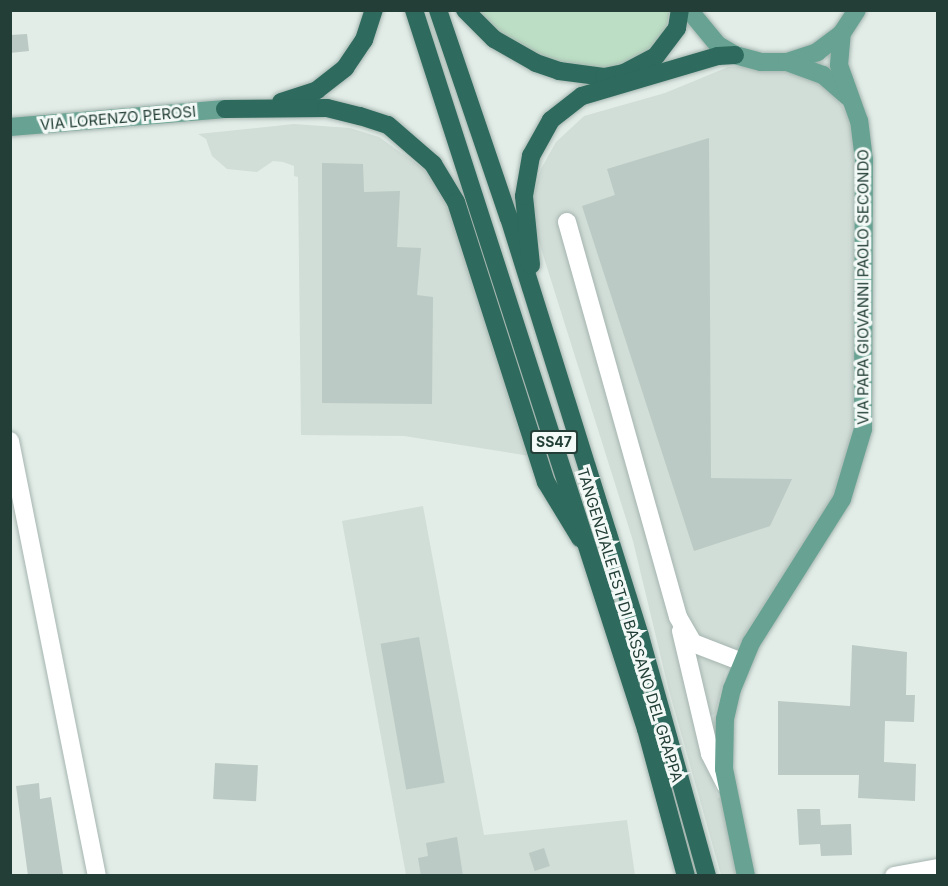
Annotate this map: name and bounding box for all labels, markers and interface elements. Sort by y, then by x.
street label: VIA LORENZO PEROSI [39,102,197,134]
street label: VIA PAPA GIOVANNI PAOLO SECONDO [854,149,872,425]
road number: SS47 [530,431,578,453]
street label: TANGENZIALE EST DI BASSANO DEL GRAPPA [574,466,686,784]

